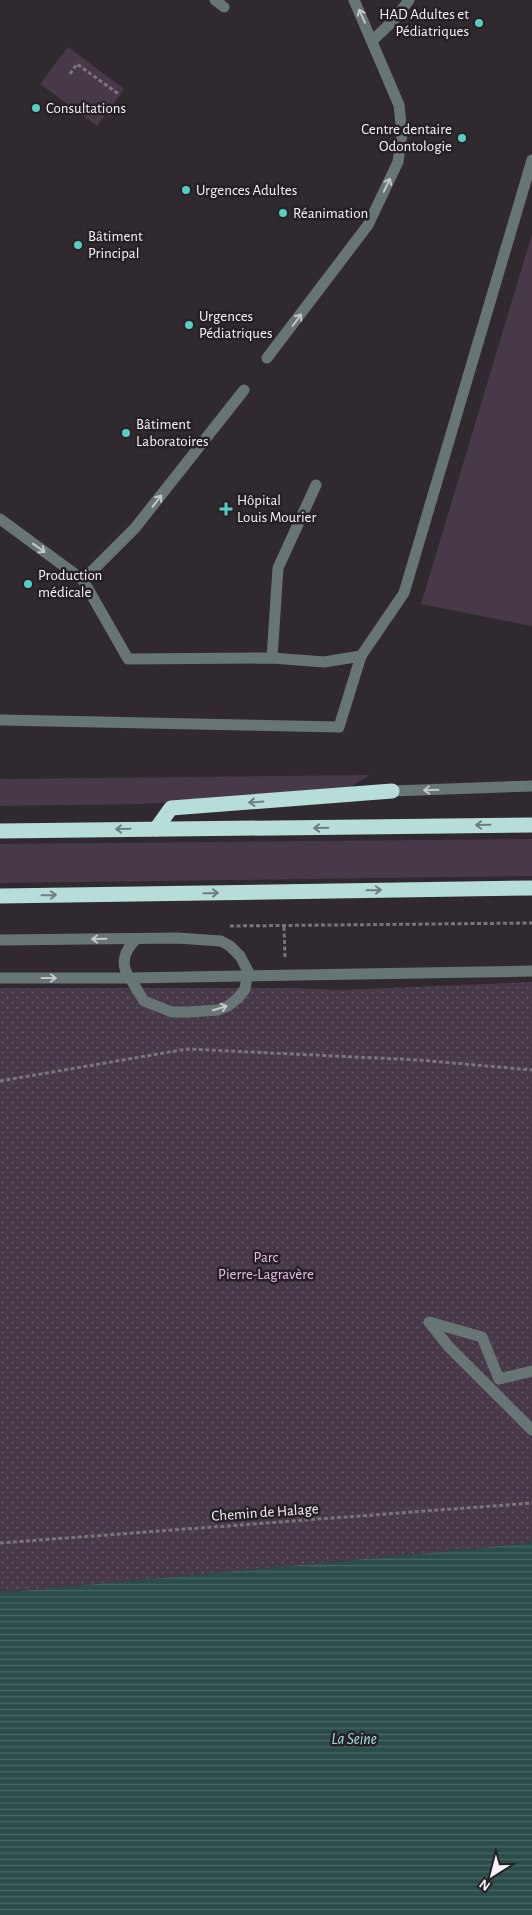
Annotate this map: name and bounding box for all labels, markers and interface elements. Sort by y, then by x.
place label: HAD Adultes et Pédiatriques [379,7,469,39]
one-way arrow [356,9,366,24]
marker: HAD Adultes et Pédiatriques [473,17,485,29]
place label: Consultations [46,101,126,116]
marker: Consultations [30,102,42,114]
place label: Centre dentaire Odontologie [361,122,452,154]
marker: Centre dentaire Odontologie [456,132,468,144]
one-way arrow [383,178,392,193]
place label: Urgences Adultes [196,183,297,198]
marker: Urgences Adultes [180,184,192,196]
place label: Réanimation [293,206,368,221]
marker: Réanimation [277,207,289,219]
place label: Bâtiment Principal [88,229,143,261]
marker: Bâtiment Principal [72,239,84,251]
place label: Urgences Pédiatriques [199,309,272,341]
one-way arrow [291,314,302,327]
marker: Urgences Pédiatriques [183,319,195,331]
place label: Bâtiment Laboratoires [136,417,209,449]
marker: Bâtiment Laboratoires [120,427,132,439]
place label: Hôpital Louis Mourier [237,493,316,525]
one-way arrow [151,495,162,508]
marker: Hôpital Louis Mourier [219,502,233,516]
one-way arrow [32,543,46,553]
place label: Production médicale [38,568,102,600]
marker: Production médicale [22,578,34,590]
one-way arrow [423,785,439,794]
one-way arrow [248,797,264,806]
one-way arrow [476,820,492,830]
one-way arrow [313,823,329,832]
one-way arrow [116,824,132,834]
one-way arrow [365,885,381,895]
one-way arrow [202,888,219,898]
one-way arrow [40,890,56,900]
one-way arrow [91,934,108,944]
one-way arrow [40,973,56,983]
one-way arrow [212,1003,228,1013]
park label: Parc Pierre-Lagravère [218,1250,314,1282]
street label: Chemin de Halage [211,1501,319,1524]
water label: La Seine [331,1731,377,1747]
north arrow [467,1850,517,1900]
text: N [477,1876,493,1893]

